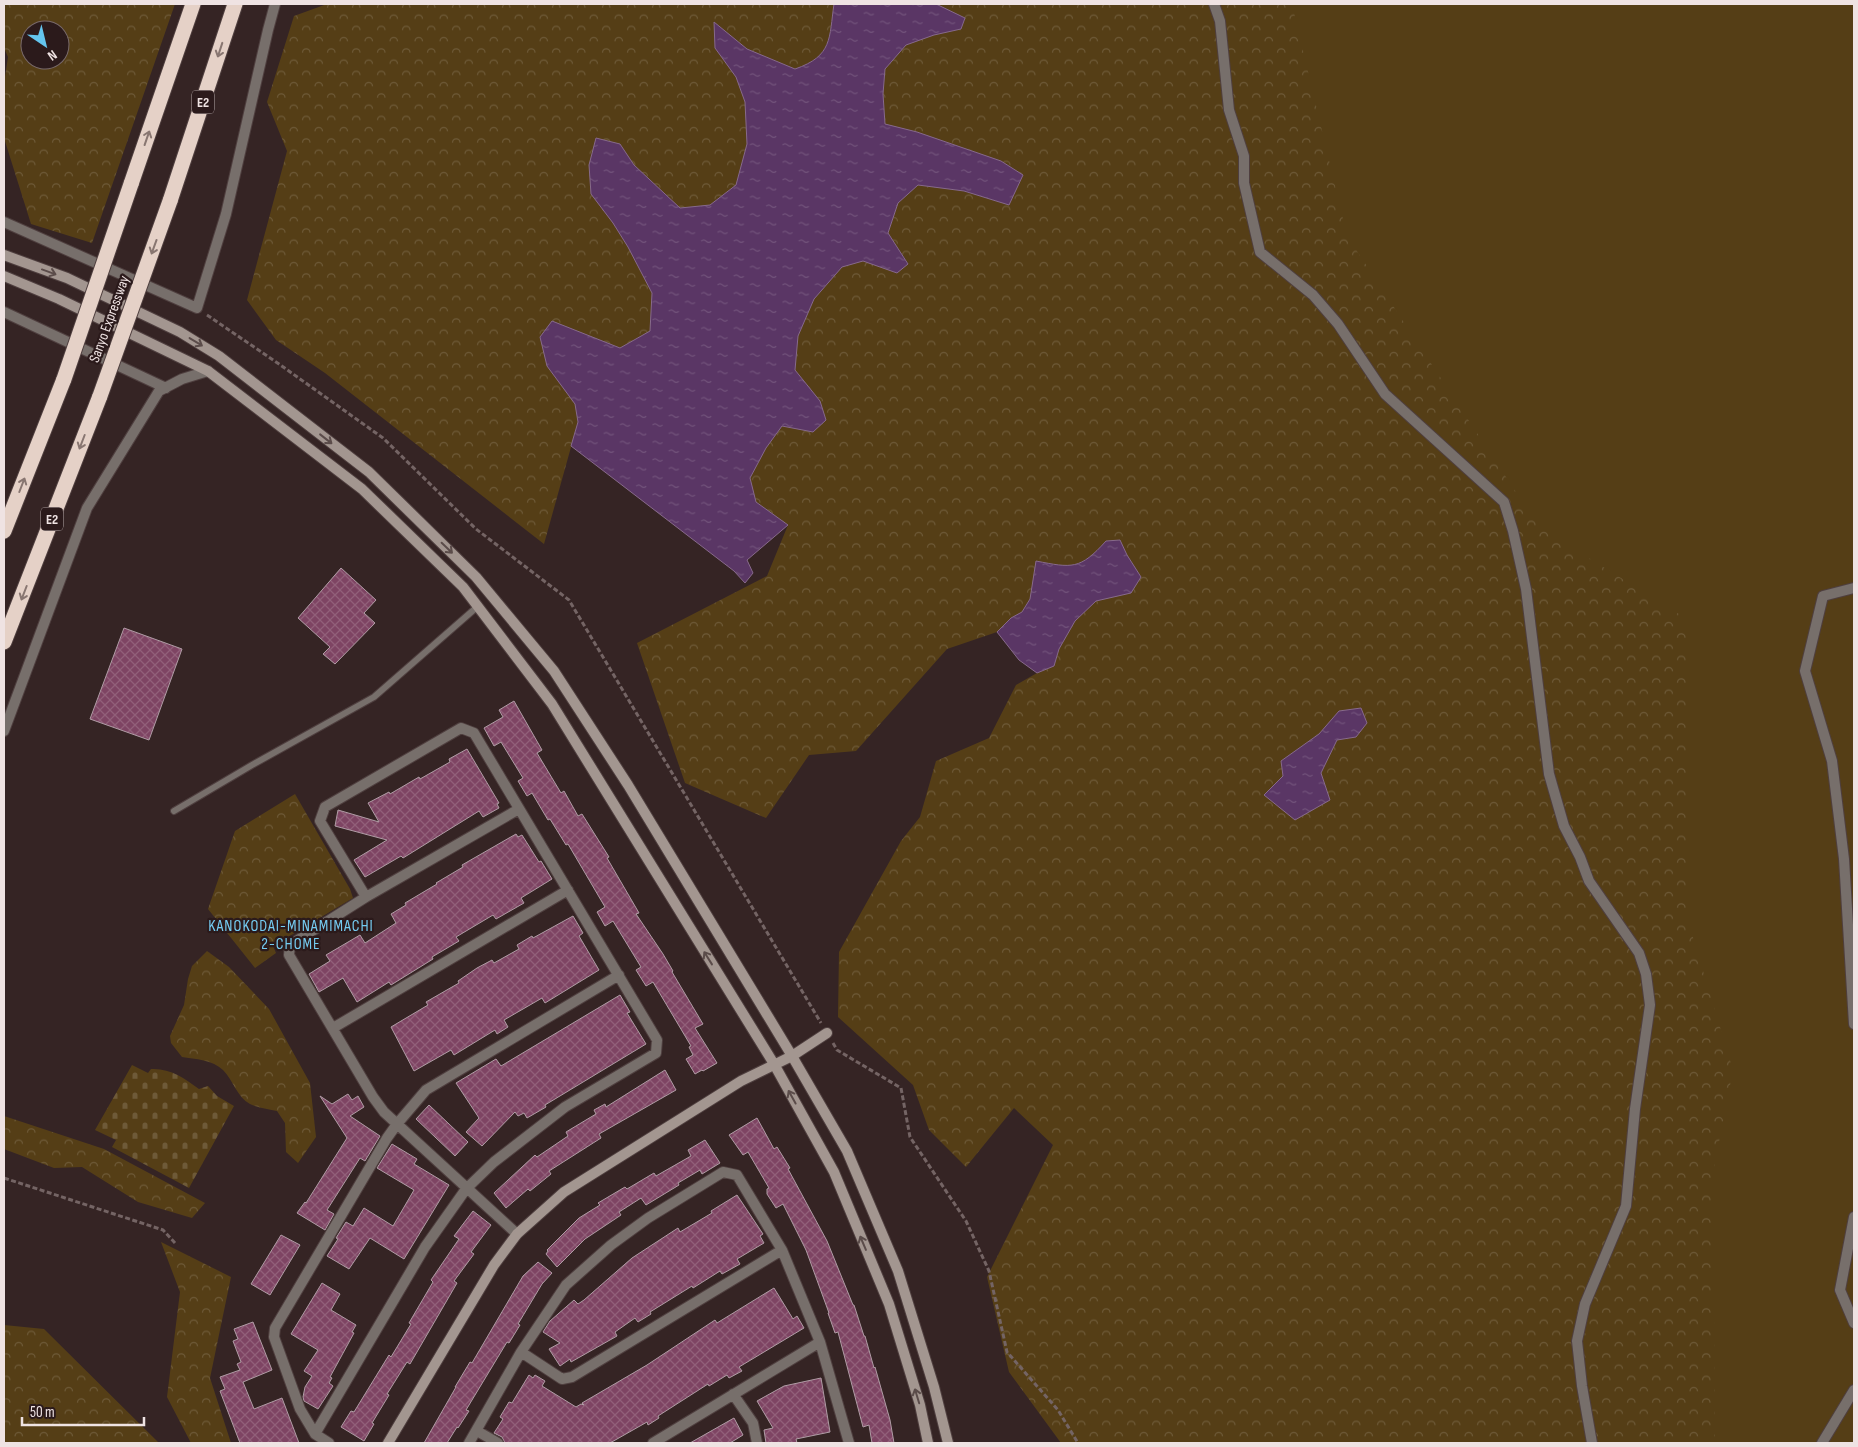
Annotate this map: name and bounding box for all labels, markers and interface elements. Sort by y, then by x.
north arrow [20,20,70,70]
one-way arrow [215,42,224,57]
text: N [44,46,60,64]
road number: E2 [192,90,214,114]
one-way arrow [143,131,152,147]
one-way arrow [148,239,158,255]
one-way arrow [41,268,57,277]
street label: Sanyo Expressway [85,273,134,365]
one-way arrow [189,337,203,347]
one-way arrow [319,433,332,444]
one-way arrow [77,434,86,449]
one-way arrow [17,478,27,493]
road number: E2 [41,508,63,530]
one-way arrow [440,542,453,554]
one-way arrow [18,586,27,601]
district label: KANOKODAI-MINAMIMACHI 2-CHOME [208,917,374,954]
one-way arrow [703,951,713,965]
one-way arrow [787,1090,797,1104]
one-way arrow [858,1236,868,1251]
one-way arrow [912,1388,922,1404]
scale bar [22,1394,145,1426]
text: 50 m [30,1403,55,1422]

